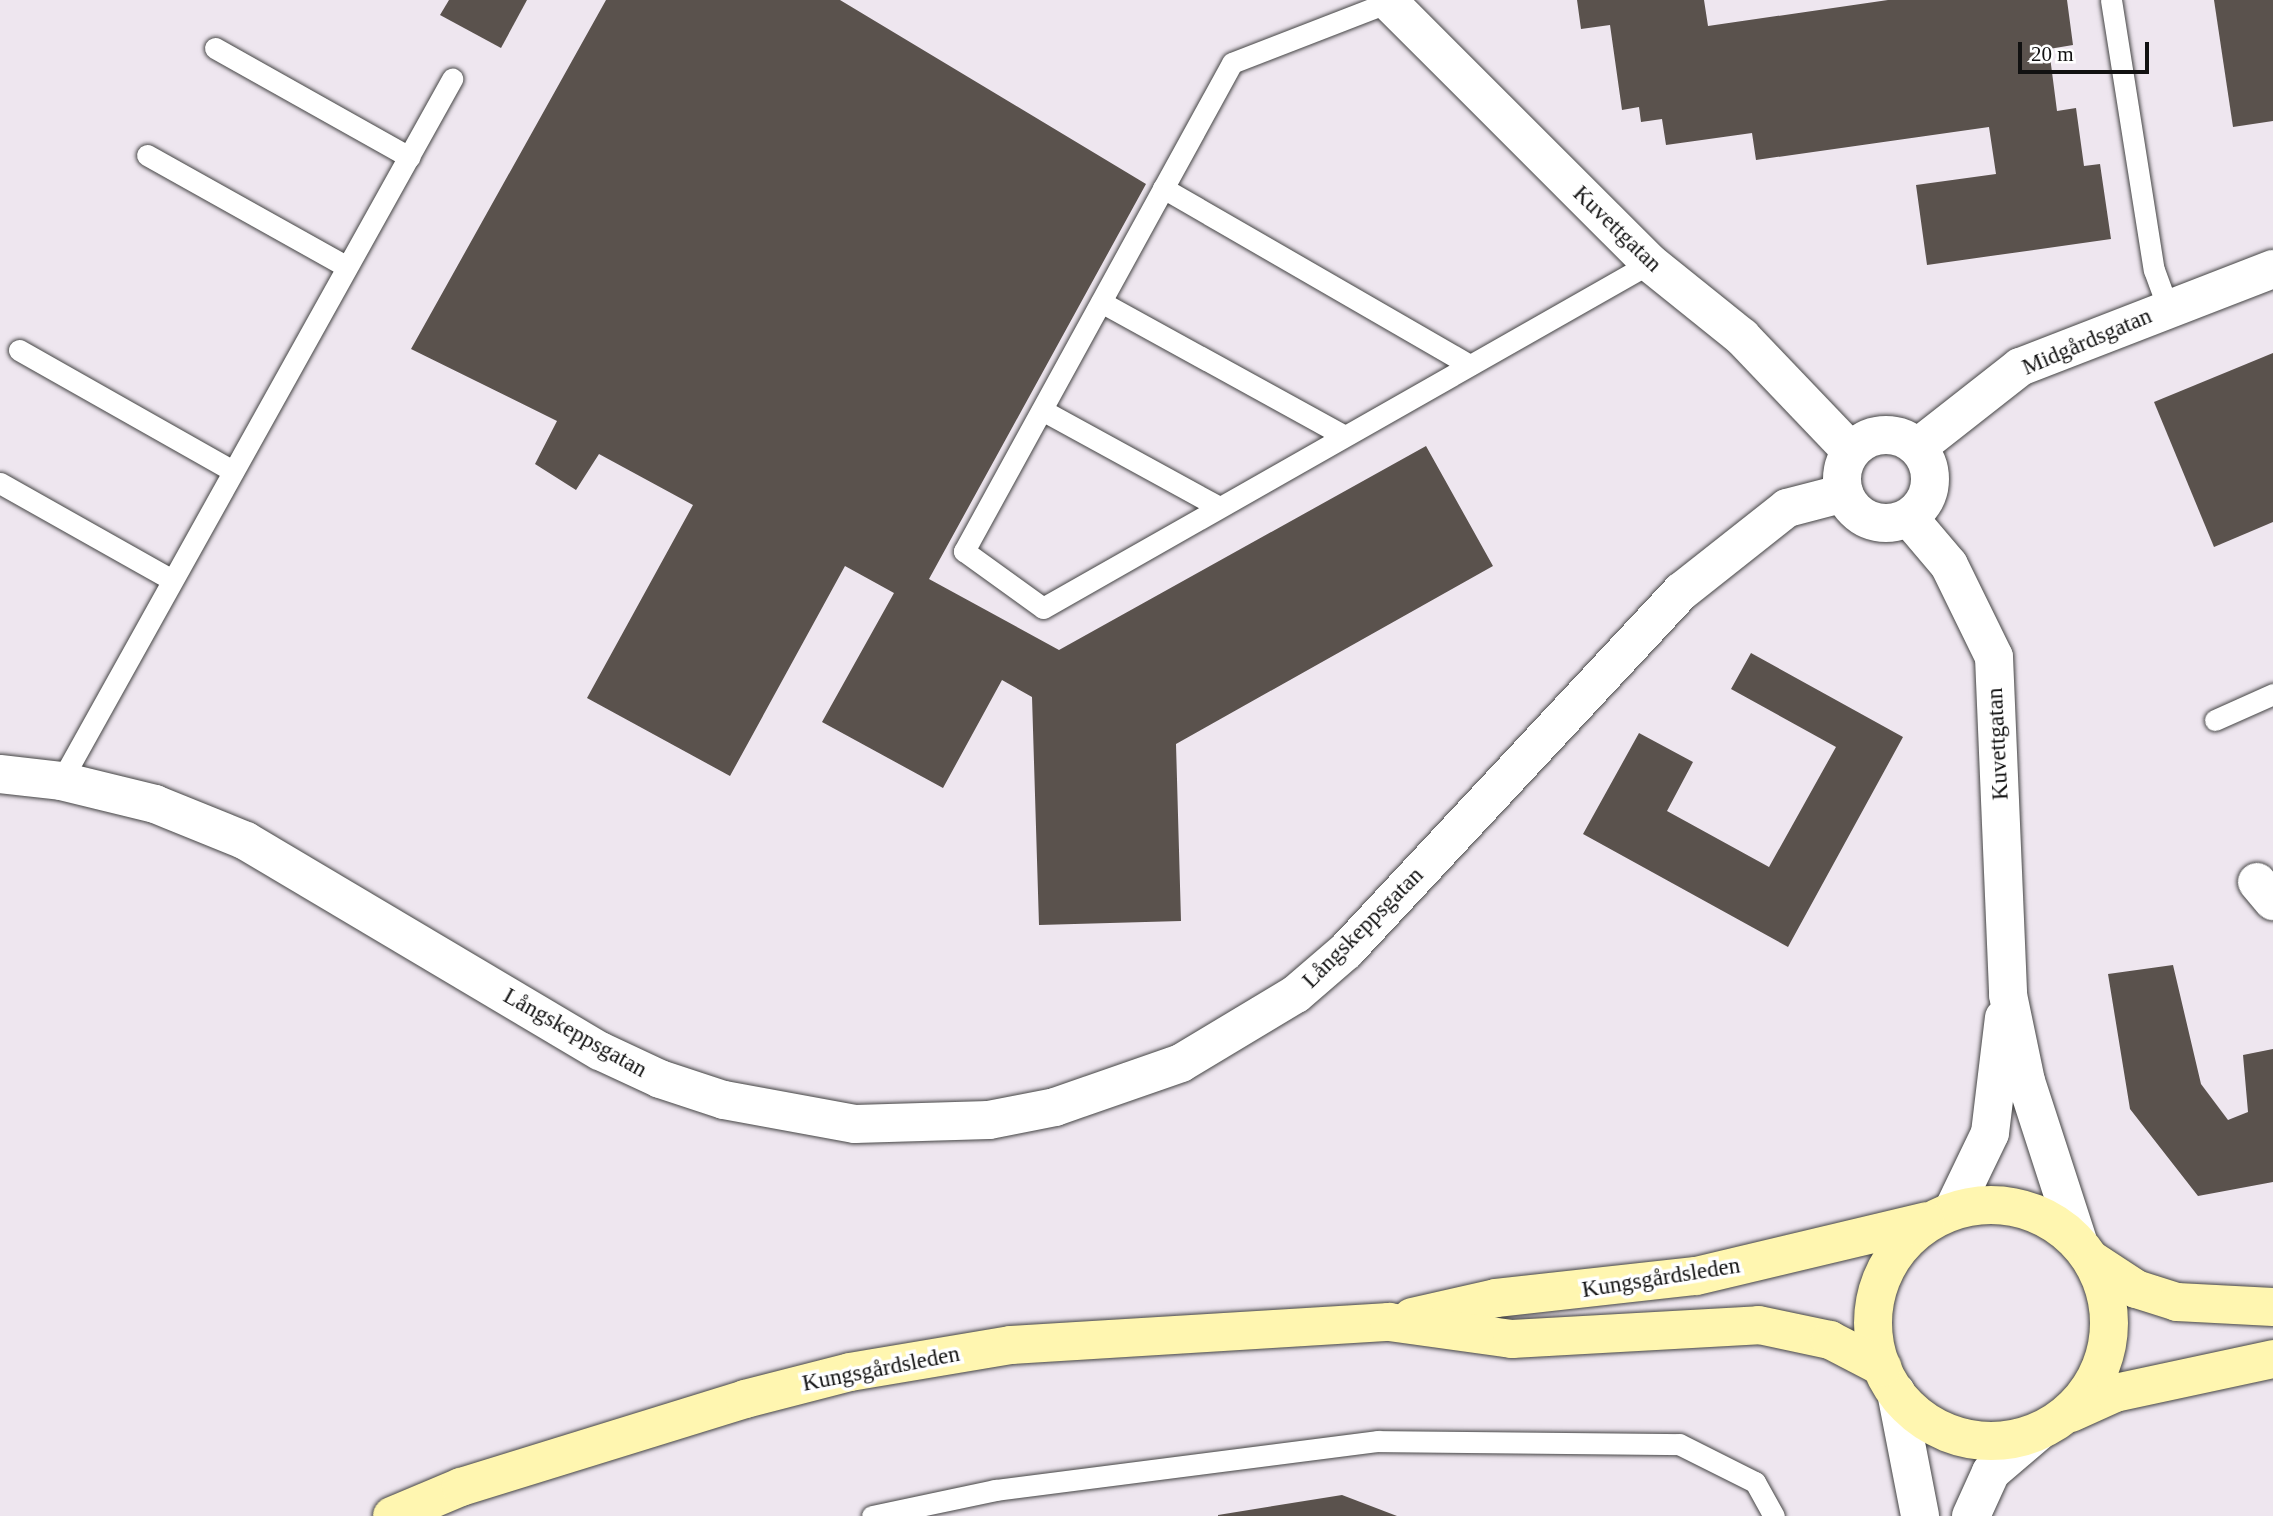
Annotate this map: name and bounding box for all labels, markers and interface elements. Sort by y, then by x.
scale bar [2021,28,2152,72]
text: 20 m [2031,42,2074,66]
street label: Kuvettgatan [1567,180,1667,278]
street label: Midgårdsgatan [2018,302,2156,382]
street label: Kuvettgatan [1981,687,2015,801]
street label: Långskeppsgatan [1297,862,1429,994]
street label: Långskeppsgatan [498,982,652,1084]
street label: Kungsgårdsleden [1580,1252,1742,1304]
street label: Kungsgårdsleden [800,1340,962,1398]

